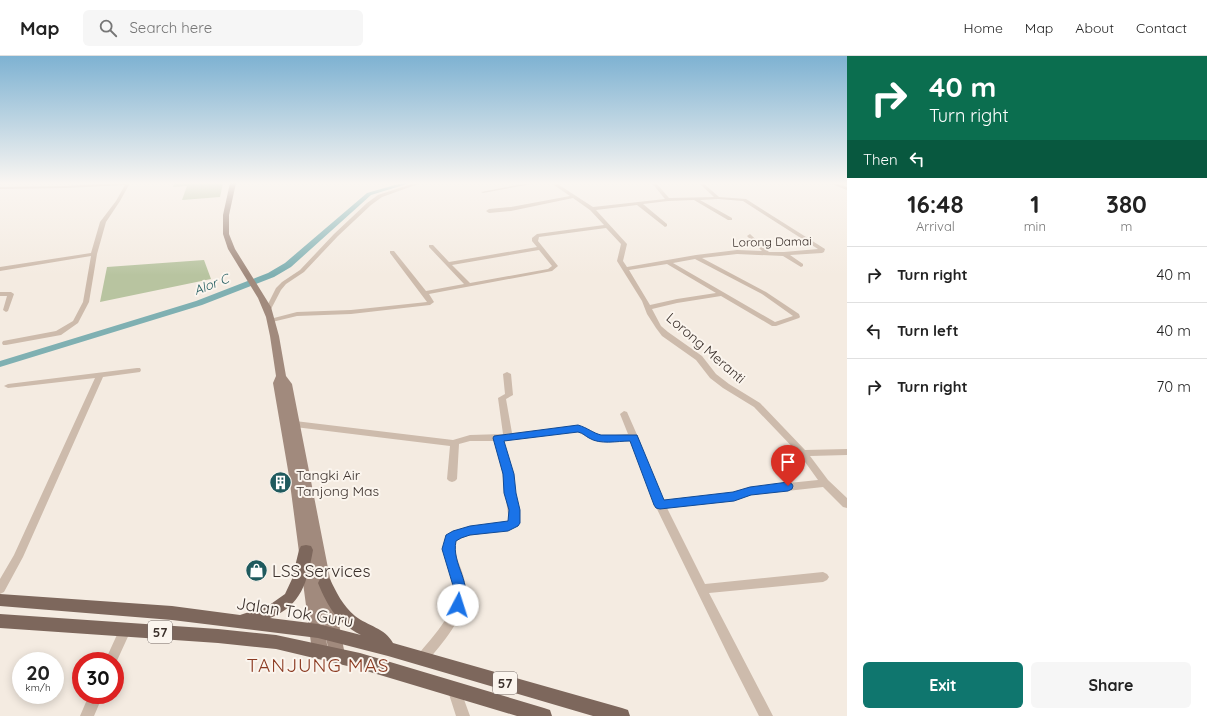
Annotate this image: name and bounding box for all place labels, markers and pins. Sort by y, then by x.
pin [771,445,805,486]
place label: Tangki Air Tanjong Mas [296,466,379,500]
building icon: Tangki Air Tanjong Mas [268,470,294,496]
shop icon: LSS Services [244,558,270,584]
place label: LSS Services [272,560,370,581]

